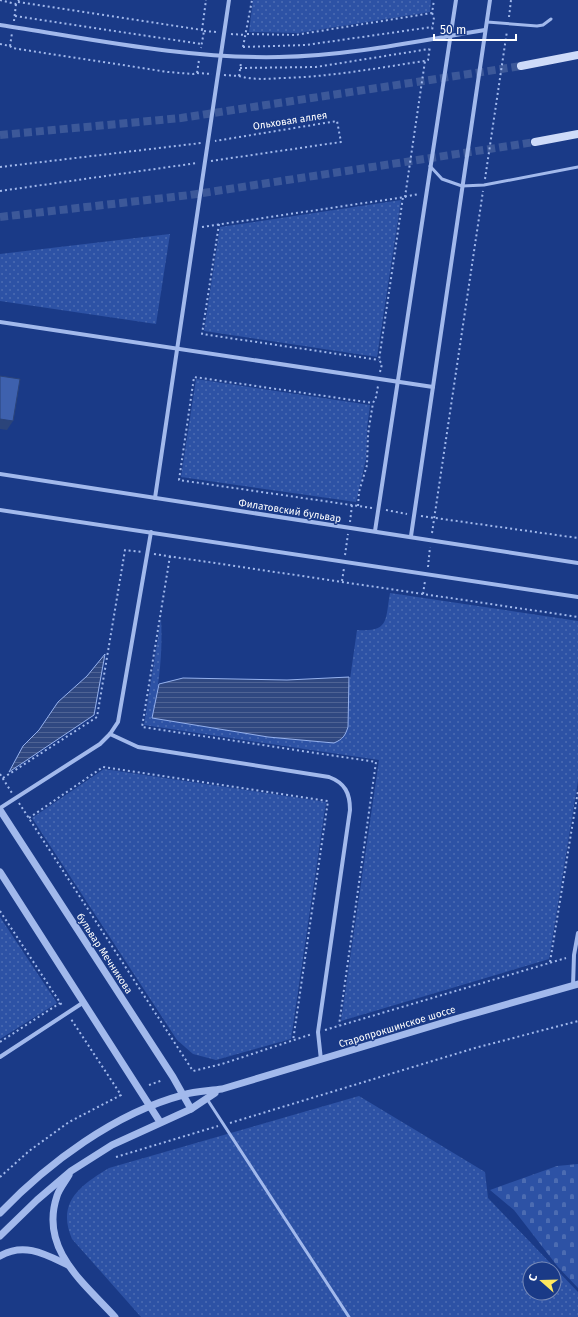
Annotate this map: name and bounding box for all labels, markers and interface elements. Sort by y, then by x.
scale bar [434,16,516,42]
text: 50 m [440,23,466,37]
street label: Ольховая аллея [252,109,328,133]
street label: Филатовский бульвар [238,497,342,525]
street label: бульвар Мечникова [74,911,135,996]
street label: Старопрокшинское шоссе [337,1003,457,1050]
north arrow [522,1261,562,1301]
text: С [526,1272,540,1283]

